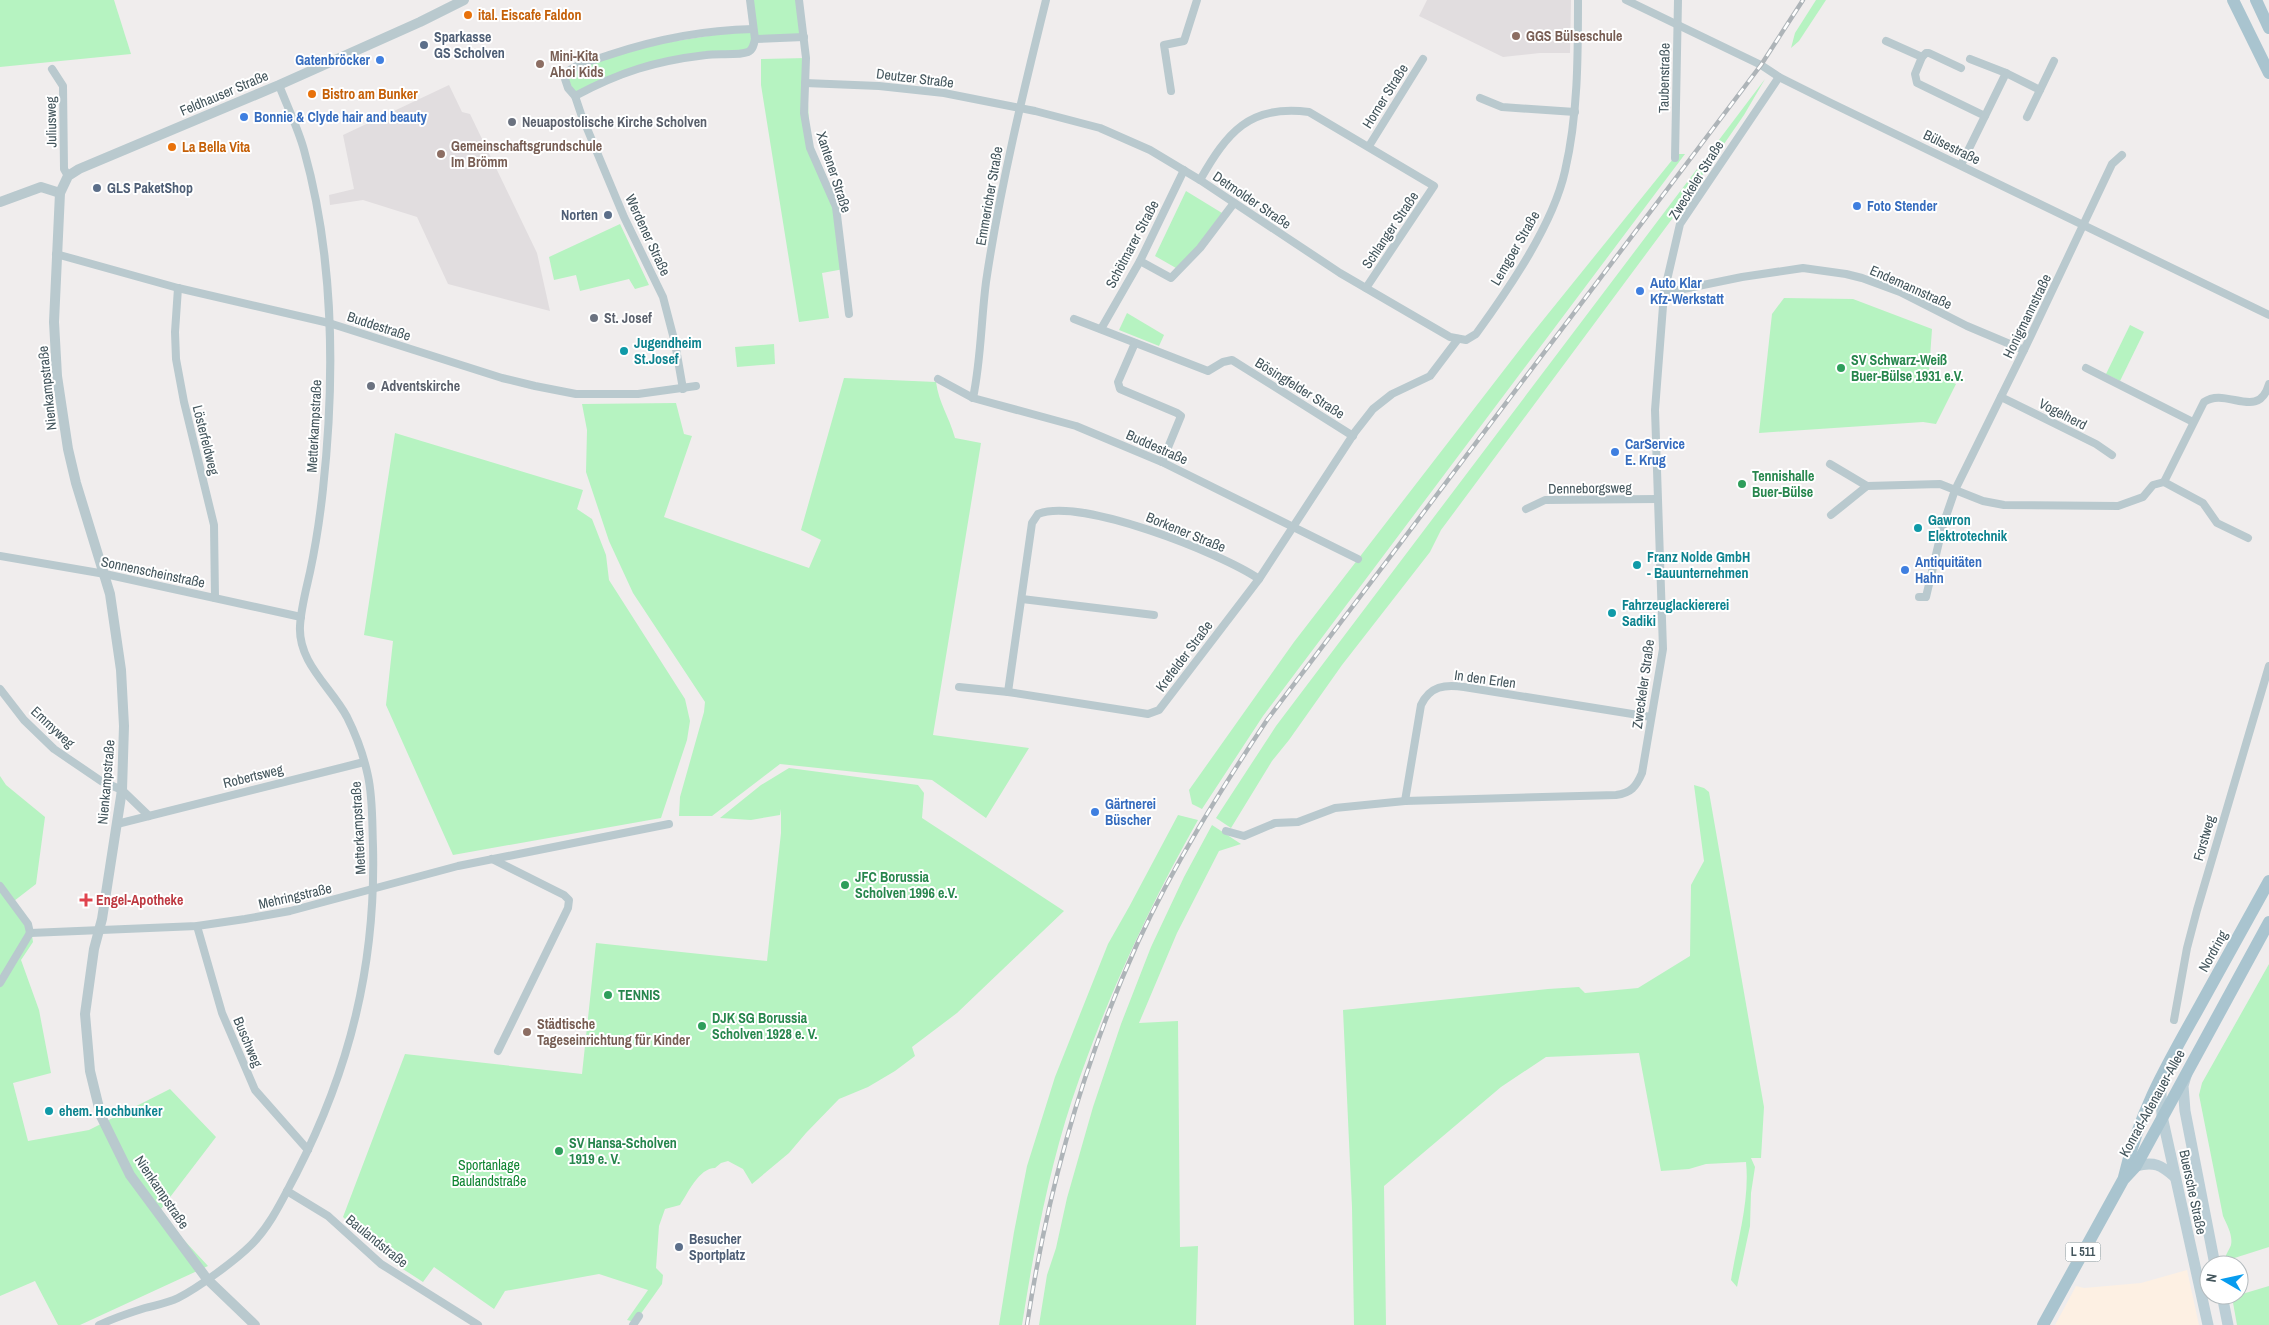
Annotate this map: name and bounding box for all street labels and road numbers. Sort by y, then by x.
street label: Taubenstraße [1654,43,1674,113]
street label: Horner Straße [1358,60,1412,132]
street label: Deutzer Straße [875,64,955,92]
street label: Feldhauser Straße [177,66,271,120]
street label: Juliusweg [42,96,60,148]
street label: Bülsestraße [1921,125,1983,169]
street label: Xantener Straße [812,129,856,215]
street label: Zweckeler Straße [1665,137,1727,223]
street label: Emmericher Straße [971,145,1007,247]
street label: Detmolder Straße [1209,167,1295,233]
street label: Schlanger Straße [1358,188,1422,272]
street label: Werdener Straße [621,191,675,279]
street label: Schötmarer Straße [1101,197,1163,291]
street label: Lemgoer Straße [1486,208,1544,288]
street label: Endemannstraße [1867,261,1955,313]
street label: Honigmannstraße [1999,271,2055,361]
street label: Buddestraße [345,307,413,345]
street label: Nienkampstraße [34,345,60,431]
street label: Bösingfelder Straße [1252,353,1348,423]
street label: Metterkampstraße [303,379,325,473]
street label: Vogelherd [2036,394,2090,434]
street label: Lösterfeldweg [189,403,224,477]
street label: Buddestraße [1123,425,1191,469]
street label: Denneborgsweg [1548,478,1633,498]
street label: Borkener Straße [1144,508,1228,556]
street label: Sonnenscheinstraße [99,552,207,592]
street label: Krefelder Straße [1151,617,1217,695]
street label: Zweckeler Straße [1628,638,1658,730]
street label: In den Erlen [1453,666,1517,692]
street label: Emmyweg [27,702,79,752]
street label: Nienkampstraße [93,739,119,825]
street label: Robertsweg [221,760,285,792]
street label: Metterkampstraße [347,781,369,875]
street label: Forstweg [2189,813,2219,863]
street label: Mehringstraße [257,879,333,913]
street label: Nordring [2194,927,2232,975]
street label: Buschweg [229,1014,267,1070]
street label: Konrad-Adenauer-Allee [2115,1046,2189,1160]
street label: Buersche Straße [2175,1148,2211,1236]
street label: Nienkampstraße [131,1152,193,1232]
street label: Baulandstraße [342,1211,412,1271]
road number: L 511 [2066,1242,2100,1262]

